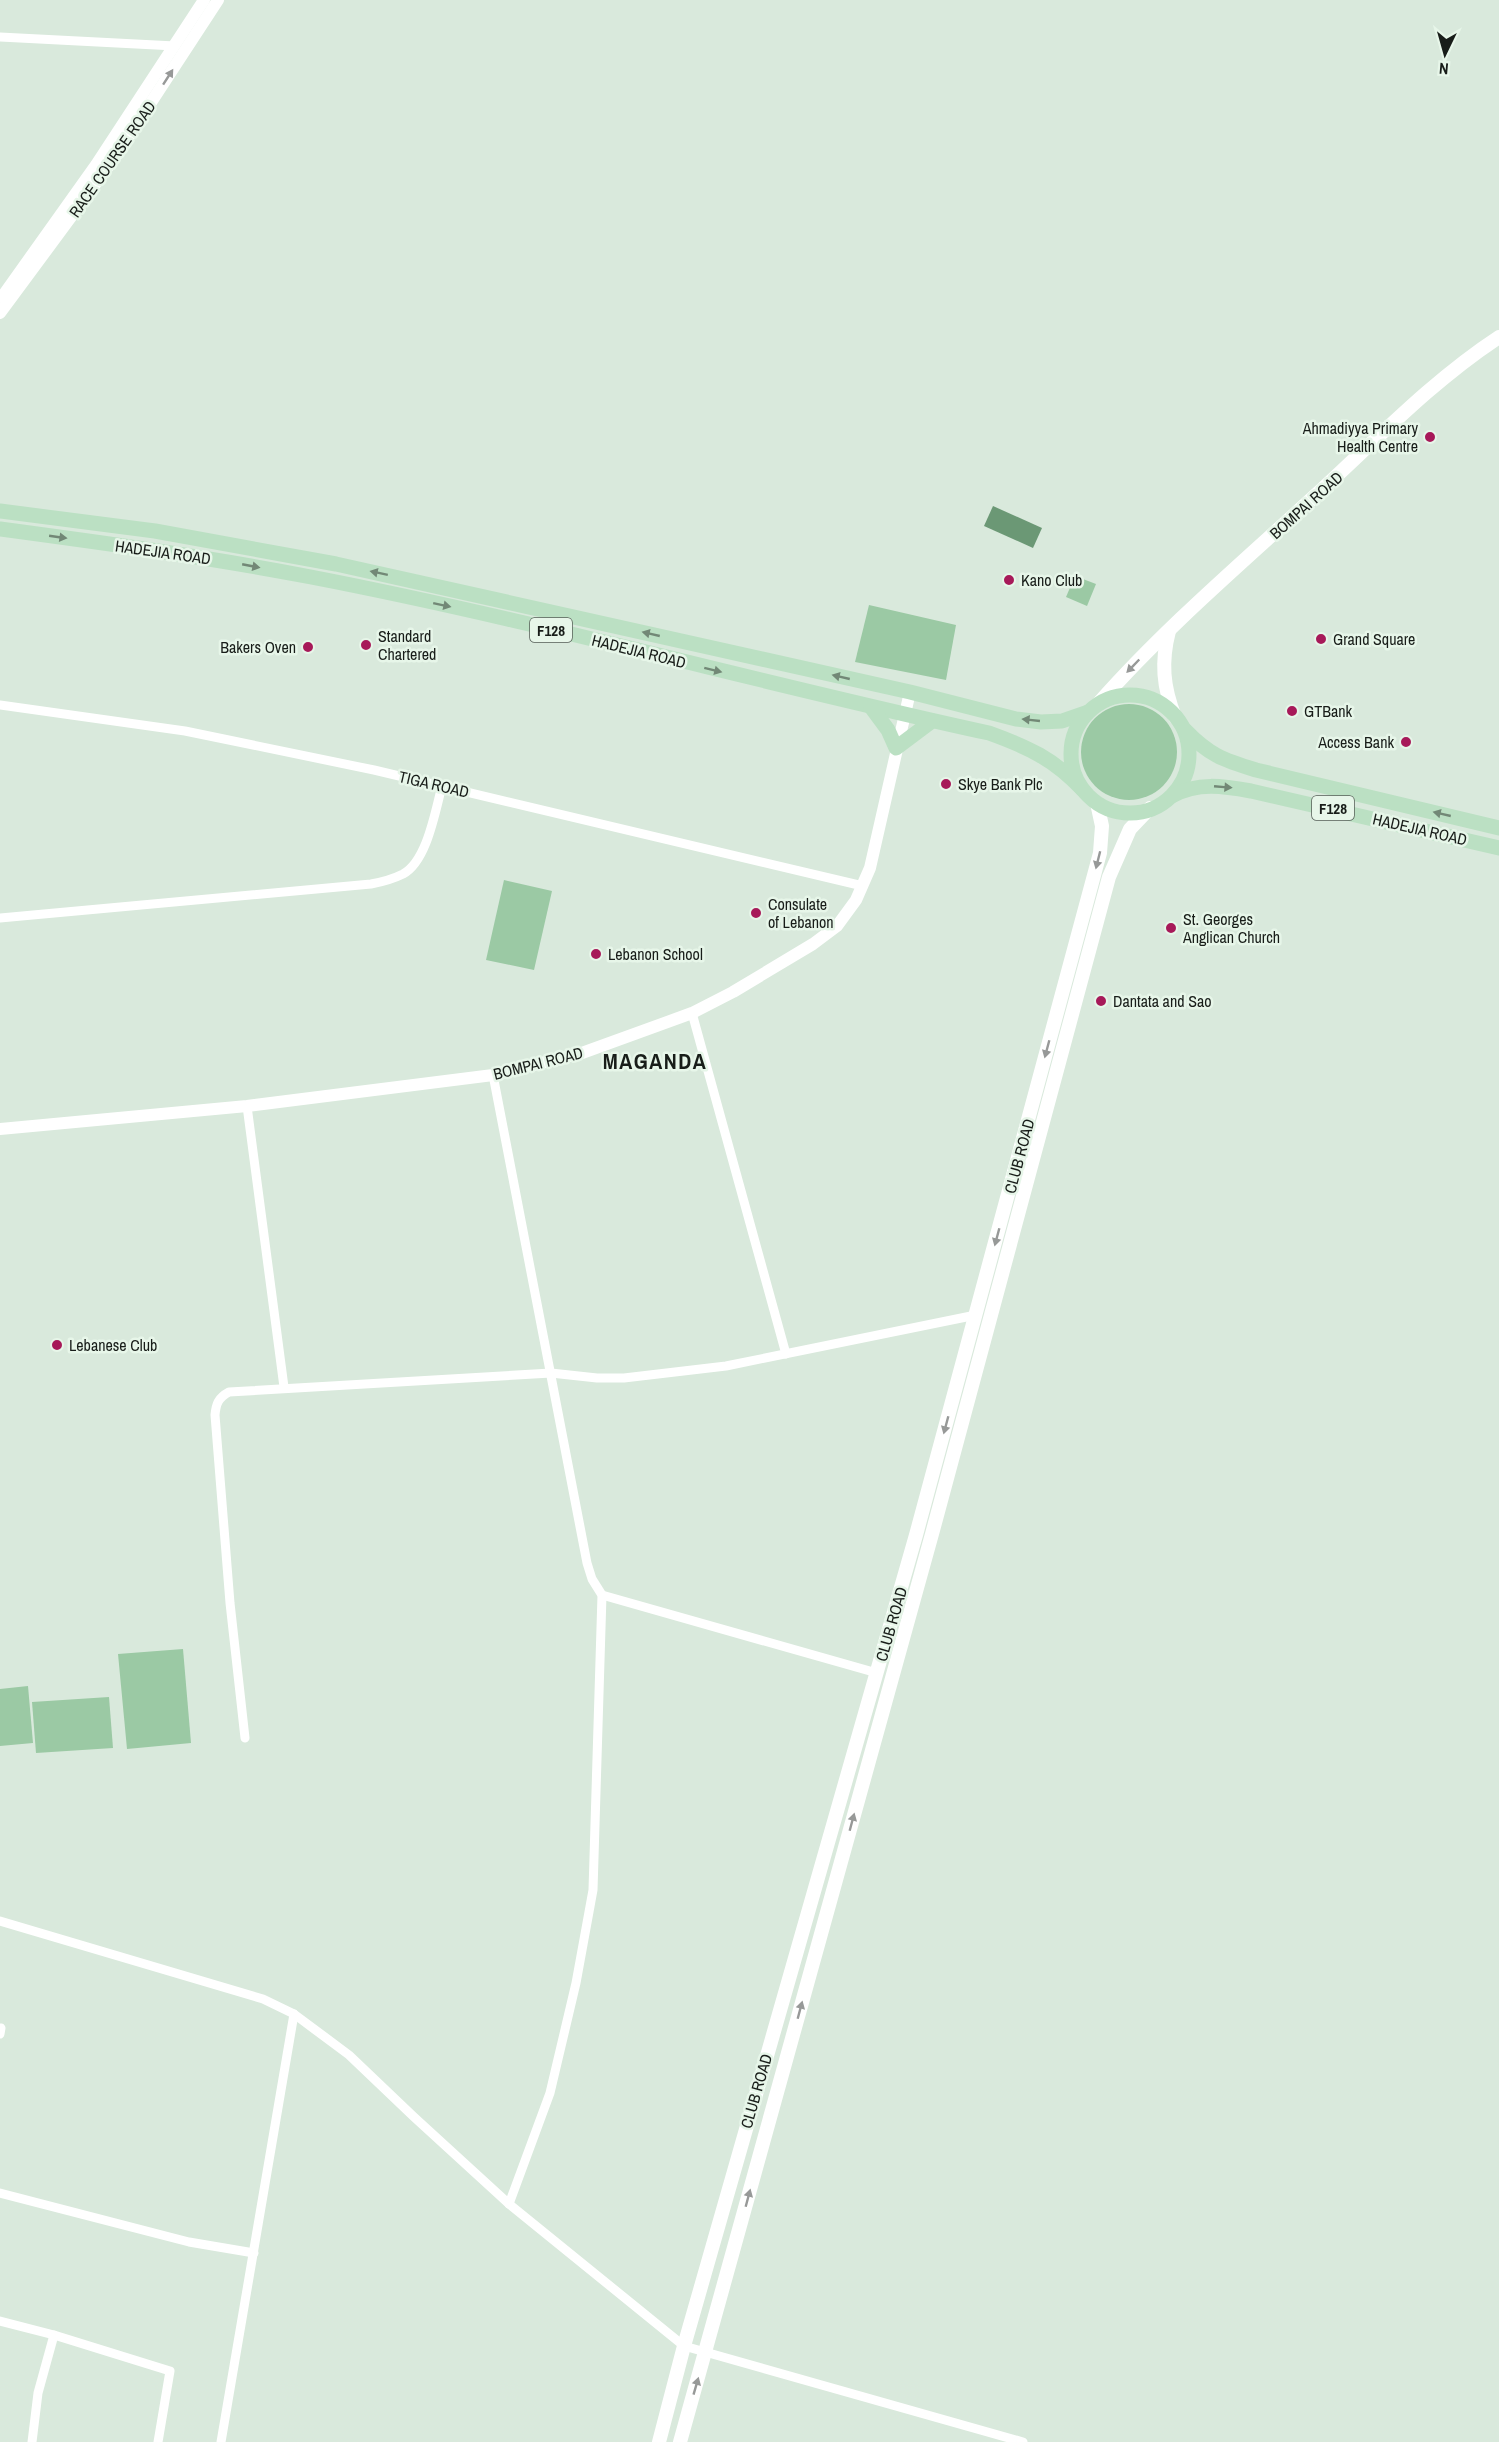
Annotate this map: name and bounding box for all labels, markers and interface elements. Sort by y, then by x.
north arrow [1415,24,1475,84]
text: N [1438,58,1449,80]
one-way arrow [162,70,174,86]
street label: RACE COURSE ROAD [63,96,161,222]
place label: Ahmadiyya Primary Health Centre [1302,417,1418,457]
marker: Ahmadiyya Primary Health Centre [1423,430,1437,444]
street label: BOMPAI ROAD [1265,466,1347,544]
one-way arrow [49,533,68,542]
street label: HADEJIA ROAD [114,534,212,570]
one-way arrow [242,562,261,571]
one-way arrow [369,568,388,577]
place label: Kano Club [1021,569,1082,591]
marker: Kano Club [1002,573,1016,587]
one-way arrow [433,600,451,610]
road number: F128 [530,618,572,642]
place label: Standard Chartered [378,625,436,665]
place label: Grand Square [1333,628,1415,650]
street label: HADEJIA ROAD [590,629,688,673]
one-way arrow [642,629,660,639]
marker: Grand Square [1314,632,1328,646]
place label: Bakers Oven [220,636,296,658]
marker: Standard Chartered [359,638,373,652]
marker: Bakers Oven [301,640,315,654]
one-way arrow [1126,658,1140,673]
one-way arrow [704,665,722,675]
one-way arrow [832,672,851,681]
place label: GTBank [1304,700,1353,722]
marker: GTBank [1285,704,1299,718]
one-way arrow [1022,716,1041,725]
place label: Access Bank [1317,731,1394,753]
marker: Access Bank [1399,735,1413,749]
street label: TIGA ROAD [397,765,471,803]
place label: Skye Bank Plc [958,773,1043,795]
marker: Skye Bank Plc [939,777,953,791]
one-way arrow [1213,782,1232,792]
road number: F128 [1312,796,1354,820]
street label: HADEJIA ROAD [1371,807,1469,851]
one-way arrow [1433,809,1451,819]
one-way arrow [1092,851,1102,870]
place label: Consulate of Lebanon [768,893,834,933]
marker: Consulate of Lebanon [749,906,763,920]
place label: St. Georges Anglican Church [1182,908,1280,948]
marker: St. Georges Anglican Church [1164,921,1178,935]
place label: Lebanon School [608,943,703,965]
marker: Lebanon School [589,947,603,961]
place label: Dantata and Sao [1113,990,1211,1012]
marker: Dantata and Sao [1094,994,1108,1008]
one-way arrow [1042,1040,1052,1058]
street label: BOMPAI ROAD [491,1041,585,1085]
district label: MAGANDA [603,1046,707,1076]
street label: CLUB ROAD [998,1116,1040,1196]
one-way arrow [992,1228,1001,1246]
place label: Lebanese Club [69,1334,157,1356]
marker: Lebanese Club [50,1338,64,1352]
one-way arrow [941,1416,951,1435]
street label: CLUB ROAD [870,1584,912,1664]
one-way arrow [848,1813,857,1831]
one-way arrow [796,2001,805,2019]
street label: CLUB ROAD [735,2051,777,2131]
one-way arrow [744,2189,753,2207]
one-way arrow [692,2377,701,2395]

